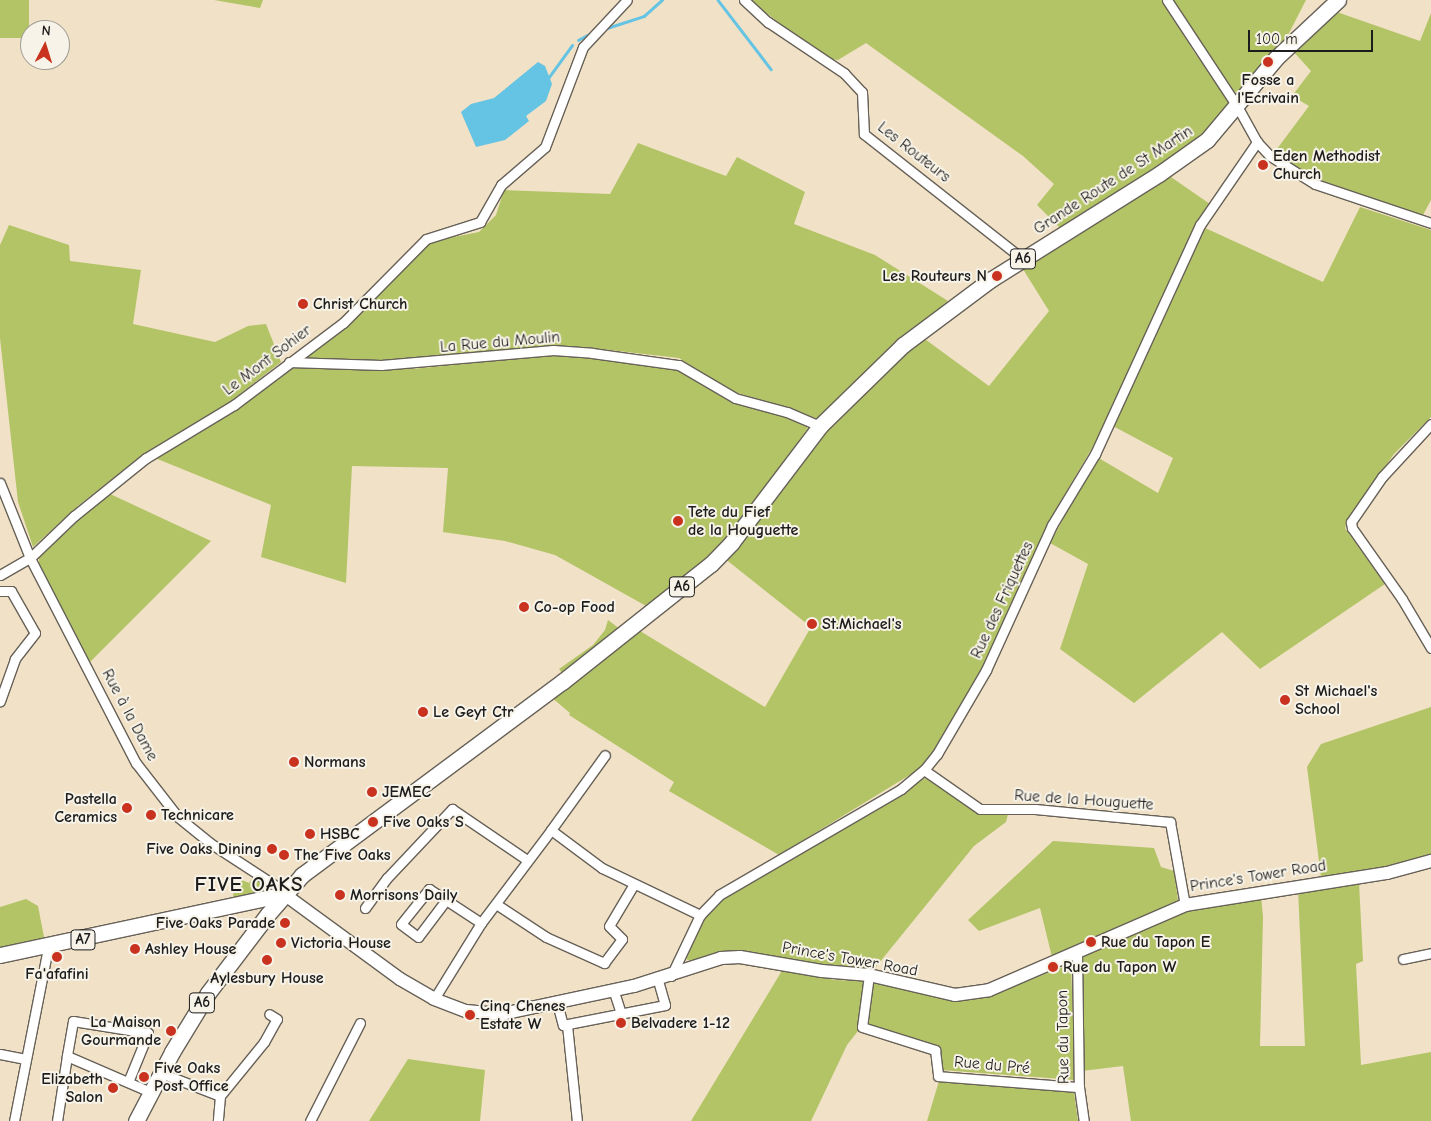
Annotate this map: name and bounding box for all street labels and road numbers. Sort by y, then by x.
street label: Les Routeurs [874,118,954,186]
street label: Grande Route de St Martin [1030,121,1196,239]
road number: A6 [1009,246,1037,272]
street label: Le Mont Sohier [219,321,315,399]
street label: La Rue du Moulin [439,327,561,357]
street label: Rue des Friquettes [967,539,1037,661]
road number: A6 [668,574,696,600]
street label: Rue à la Dame [98,666,162,764]
street label: Rue de la Houguette [1014,786,1154,814]
street label: Prince's Tower Road [1189,856,1327,896]
road number: A7 [69,928,97,952]
street label: Prince's Tower Road [781,938,919,980]
road number: A6 [188,990,216,1016]
street label: Rue du Tapon [1053,990,1073,1084]
street label: Rue du Pré [953,1052,1031,1078]

